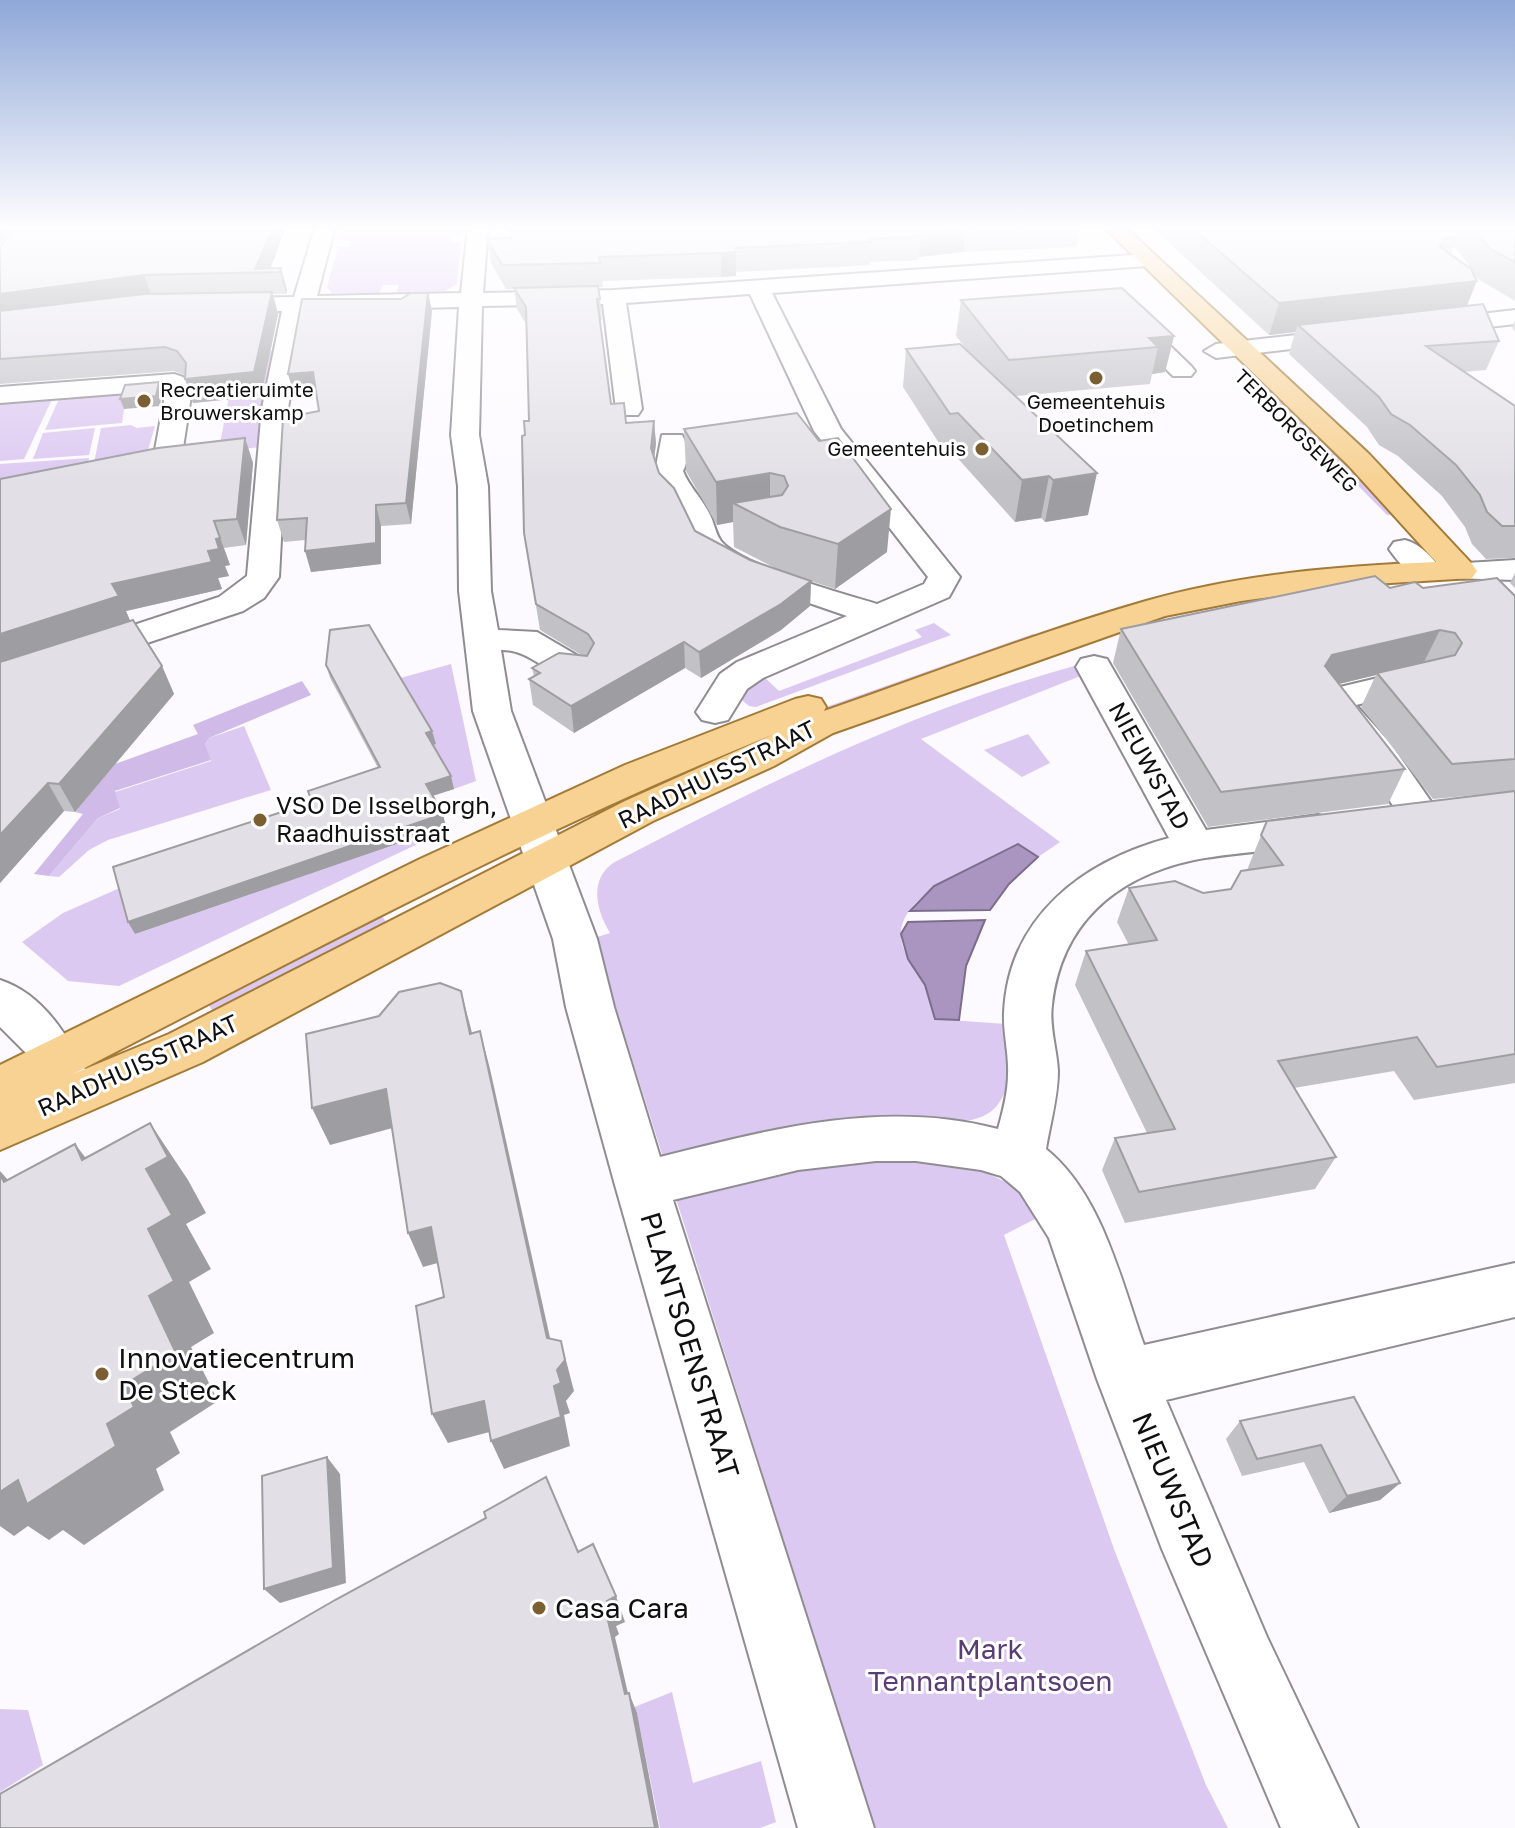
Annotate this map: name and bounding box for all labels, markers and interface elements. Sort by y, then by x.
street label: TERBORGSEWEG [1230,364,1363,497]
marker: Gemeentehuis Doetinchem [1087,369,1105,387]
place label: Recreatieruimte Brouwerskamp [160,377,314,424]
place label: Gemeentehuis Doetinchem [1027,389,1165,436]
marker: Recreatieruimte Brouwerskamp [135,392,153,410]
place label: Gemeentehuis [827,436,966,460]
marker: Gemeentehuis [973,440,991,458]
street label: NIEUWSTAD [1103,696,1197,834]
street label: RAADHUISSTRAAT [613,713,820,834]
place label: VSO De Isselborgh, Raadhuisstraat [276,790,497,847]
marker: VSO De Isselborgh, Raadhuisstraat [251,811,269,829]
street label: RAADHUISSTRAAT [33,1007,242,1122]
street label: PLANTSOENSTRAAT [634,1208,747,1482]
place label: Innovatiecentrum De Steck [118,1341,355,1406]
marker: Innovatiecentrum De Steck [93,1365,111,1383]
street label: NIEUWSTAD [1126,1407,1221,1572]
place label: Casa Cara [555,1591,689,1624]
marker: Casa Cara [530,1599,548,1617]
park label: Mark Tennantplantsoen [868,1632,1112,1697]

